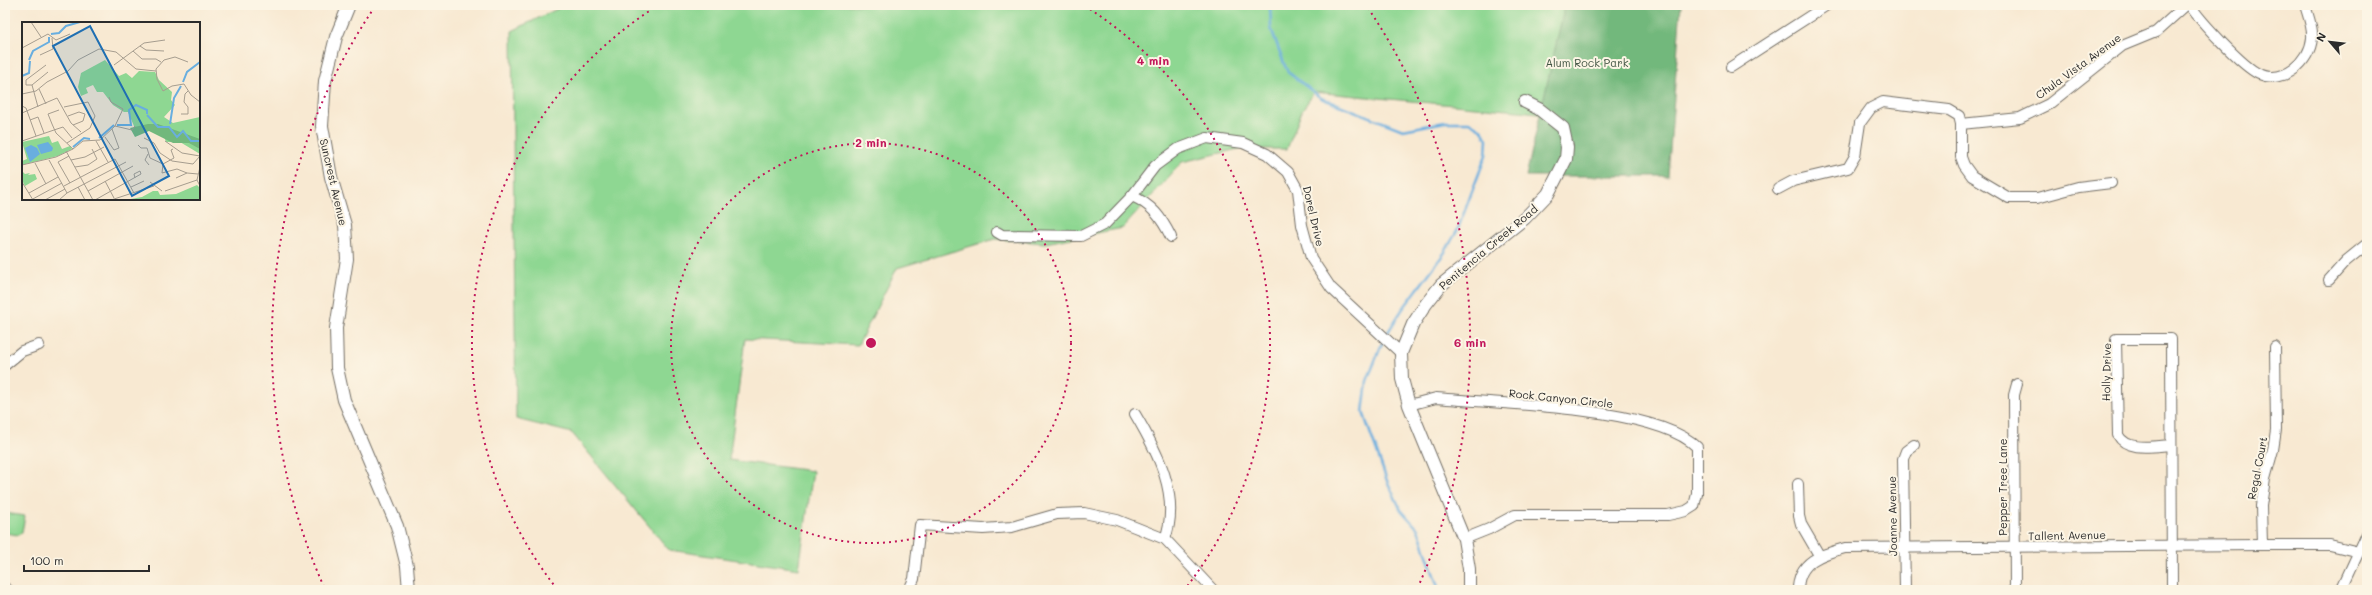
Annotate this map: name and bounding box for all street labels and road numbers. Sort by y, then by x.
street label: Chula Vista Avenue [2032,30,2124,102]
street label: Suncrest Avenue [317,137,351,227]
street label: Dorel Drive [1300,184,1328,248]
street label: Penitencia Creek Road [1435,201,1541,293]
street label: Holly Drive [2098,343,2114,401]
street label: Rock Canyon Circle [1508,385,1614,411]
street label: Regal Court [2244,435,2271,501]
street label: Pepper Tree Lane [1995,438,2010,536]
street label: Joanne Avenue [1884,476,1900,556]
street label: Tallent Avenue [2028,527,2106,543]

